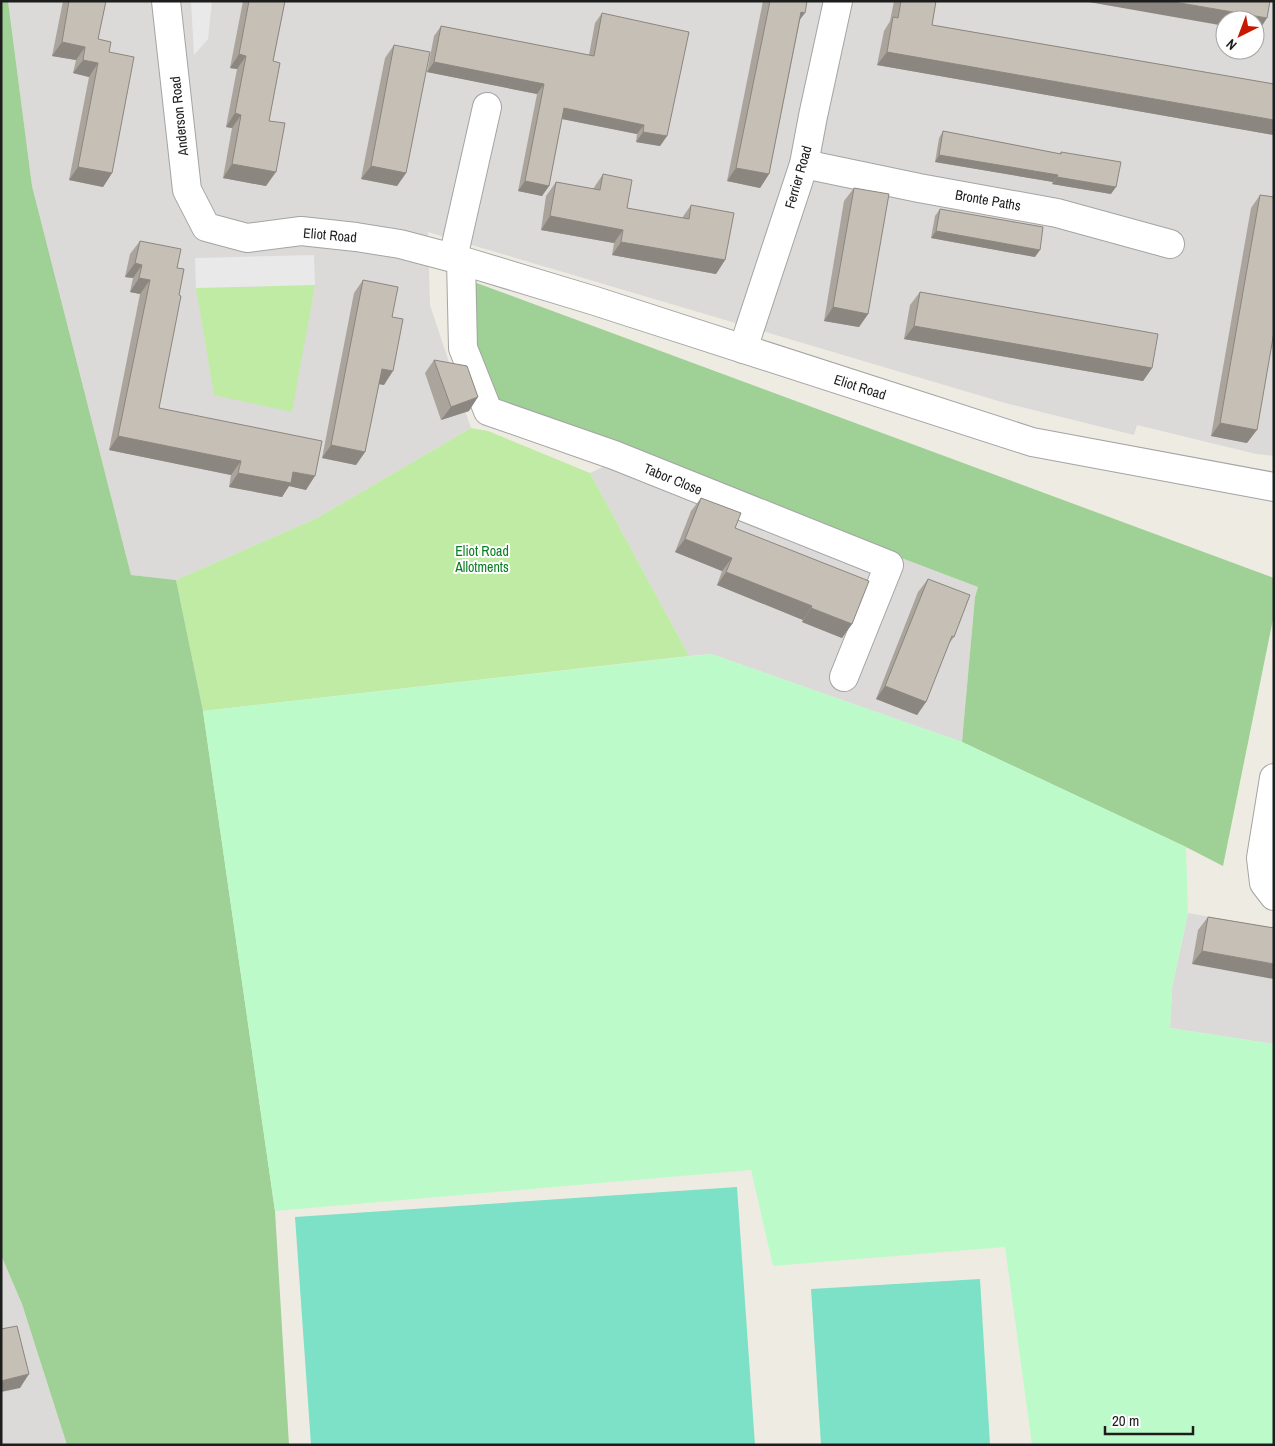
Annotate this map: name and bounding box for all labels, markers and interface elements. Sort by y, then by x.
north arrow [1215,10,1265,60]
text: N [1222,35,1240,54]
street label: Anderson Road [166,75,192,158]
street label: Ferrier Road [780,144,816,210]
street label: Bronte Paths [954,185,1023,215]
street label: Eliot Road [303,224,357,246]
street label: Eliot Road [832,370,888,404]
street label: Tabor Close [641,459,705,499]
park label: Eliot Road Allotments [454,542,509,576]
scale bar [1105,1404,1192,1436]
text: 20 m [1112,1410,1139,1431]

